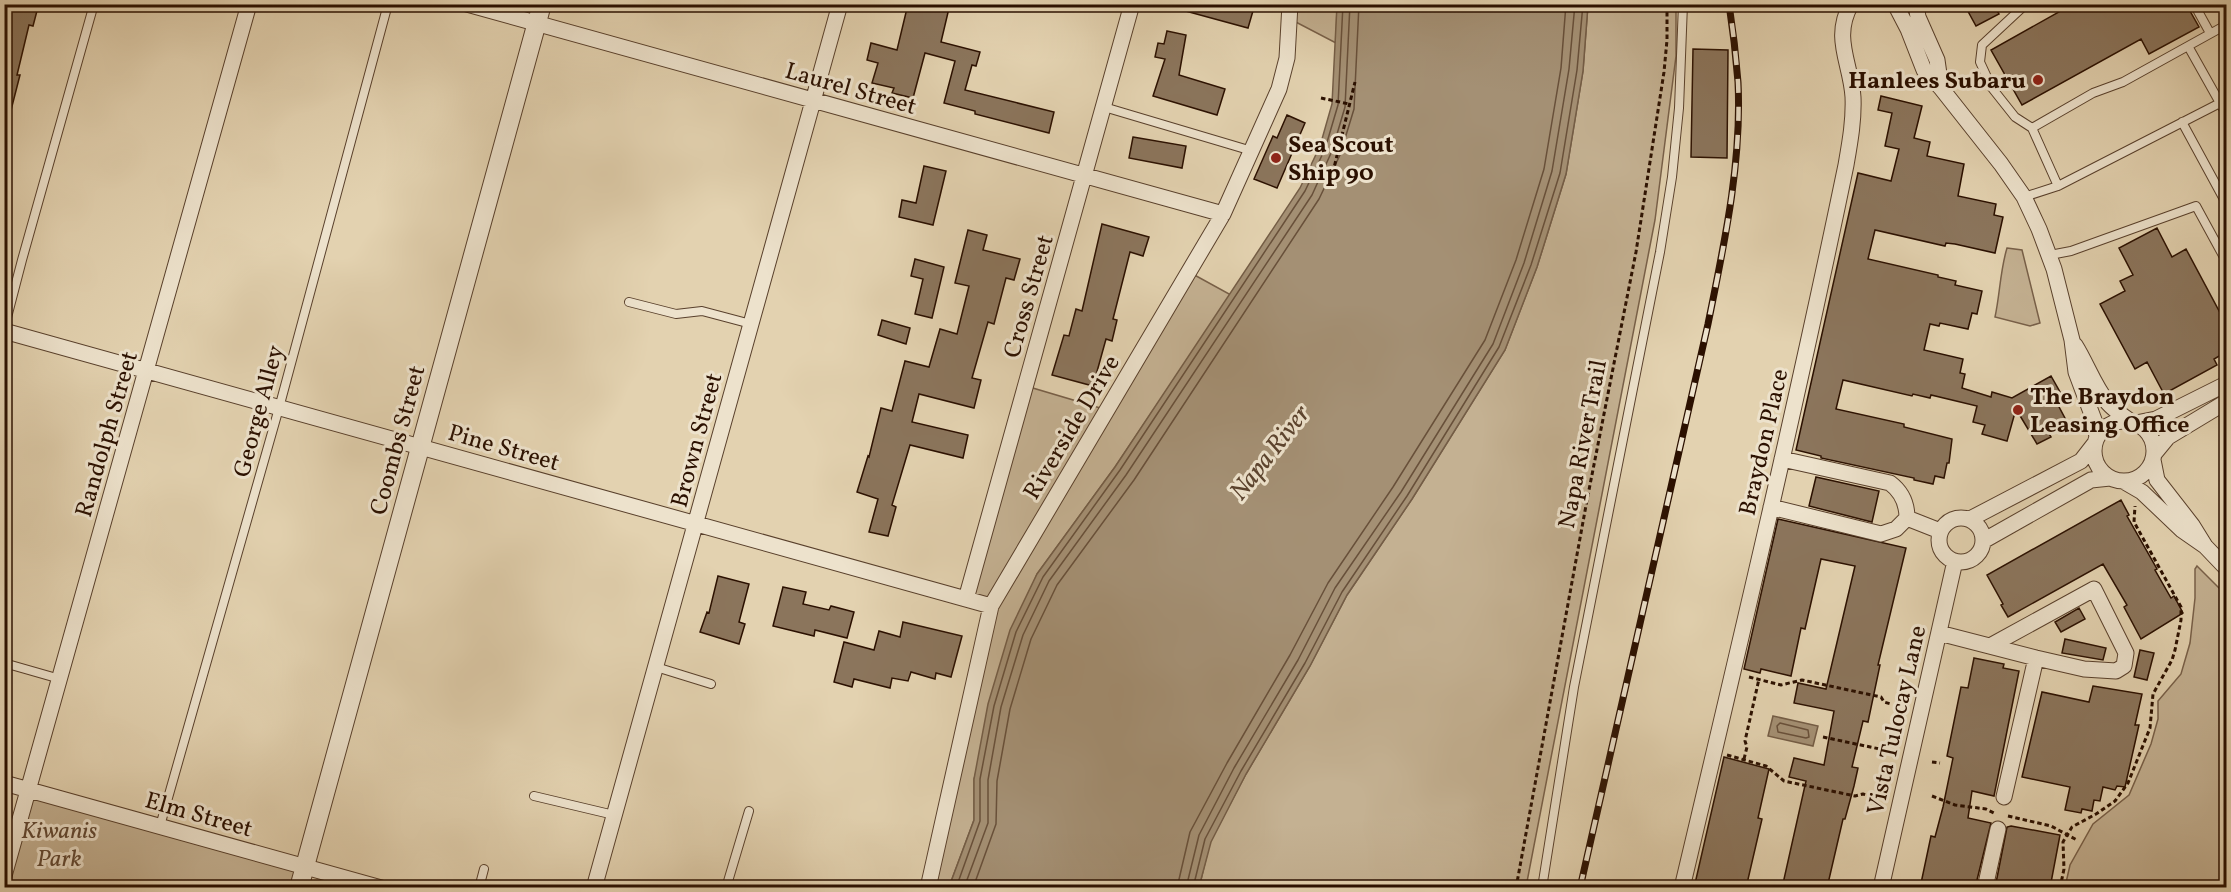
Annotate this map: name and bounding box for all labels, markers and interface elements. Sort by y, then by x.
street label: Laurel Street [781,55,920,125]
place label: Hanlees Subaru [1848,65,2026,99]
marker: Hanlees Subaru [2031,73,2045,87]
place label: Sea Scout Ship 90 [1288,129,1394,191]
marker: Sea Scout Ship 90 [1269,151,1283,165]
street label: Cross Street [996,231,1064,362]
street label: George Alley [226,342,294,481]
street label: Randolph Street [68,347,148,522]
street label: Riverside Drive [1016,349,1129,507]
street label: Napa River Trail [1551,357,1617,532]
street label: Coombs Street [363,362,435,519]
street label: Braydon Place [1732,366,1798,519]
street label: Brown Street [664,369,732,512]
place label: The Braydon Leasing Office [2030,381,2190,443]
water label: Napa River [1222,398,1319,509]
marker: The Braydon Leasing Office [2011,403,2025,417]
street label: Pine Street [444,417,563,481]
street label: Vista Tulocay Lane [1860,622,1936,819]
street label: Elm Street [141,784,256,847]
park label: Kiwanis Park [21,815,97,877]

